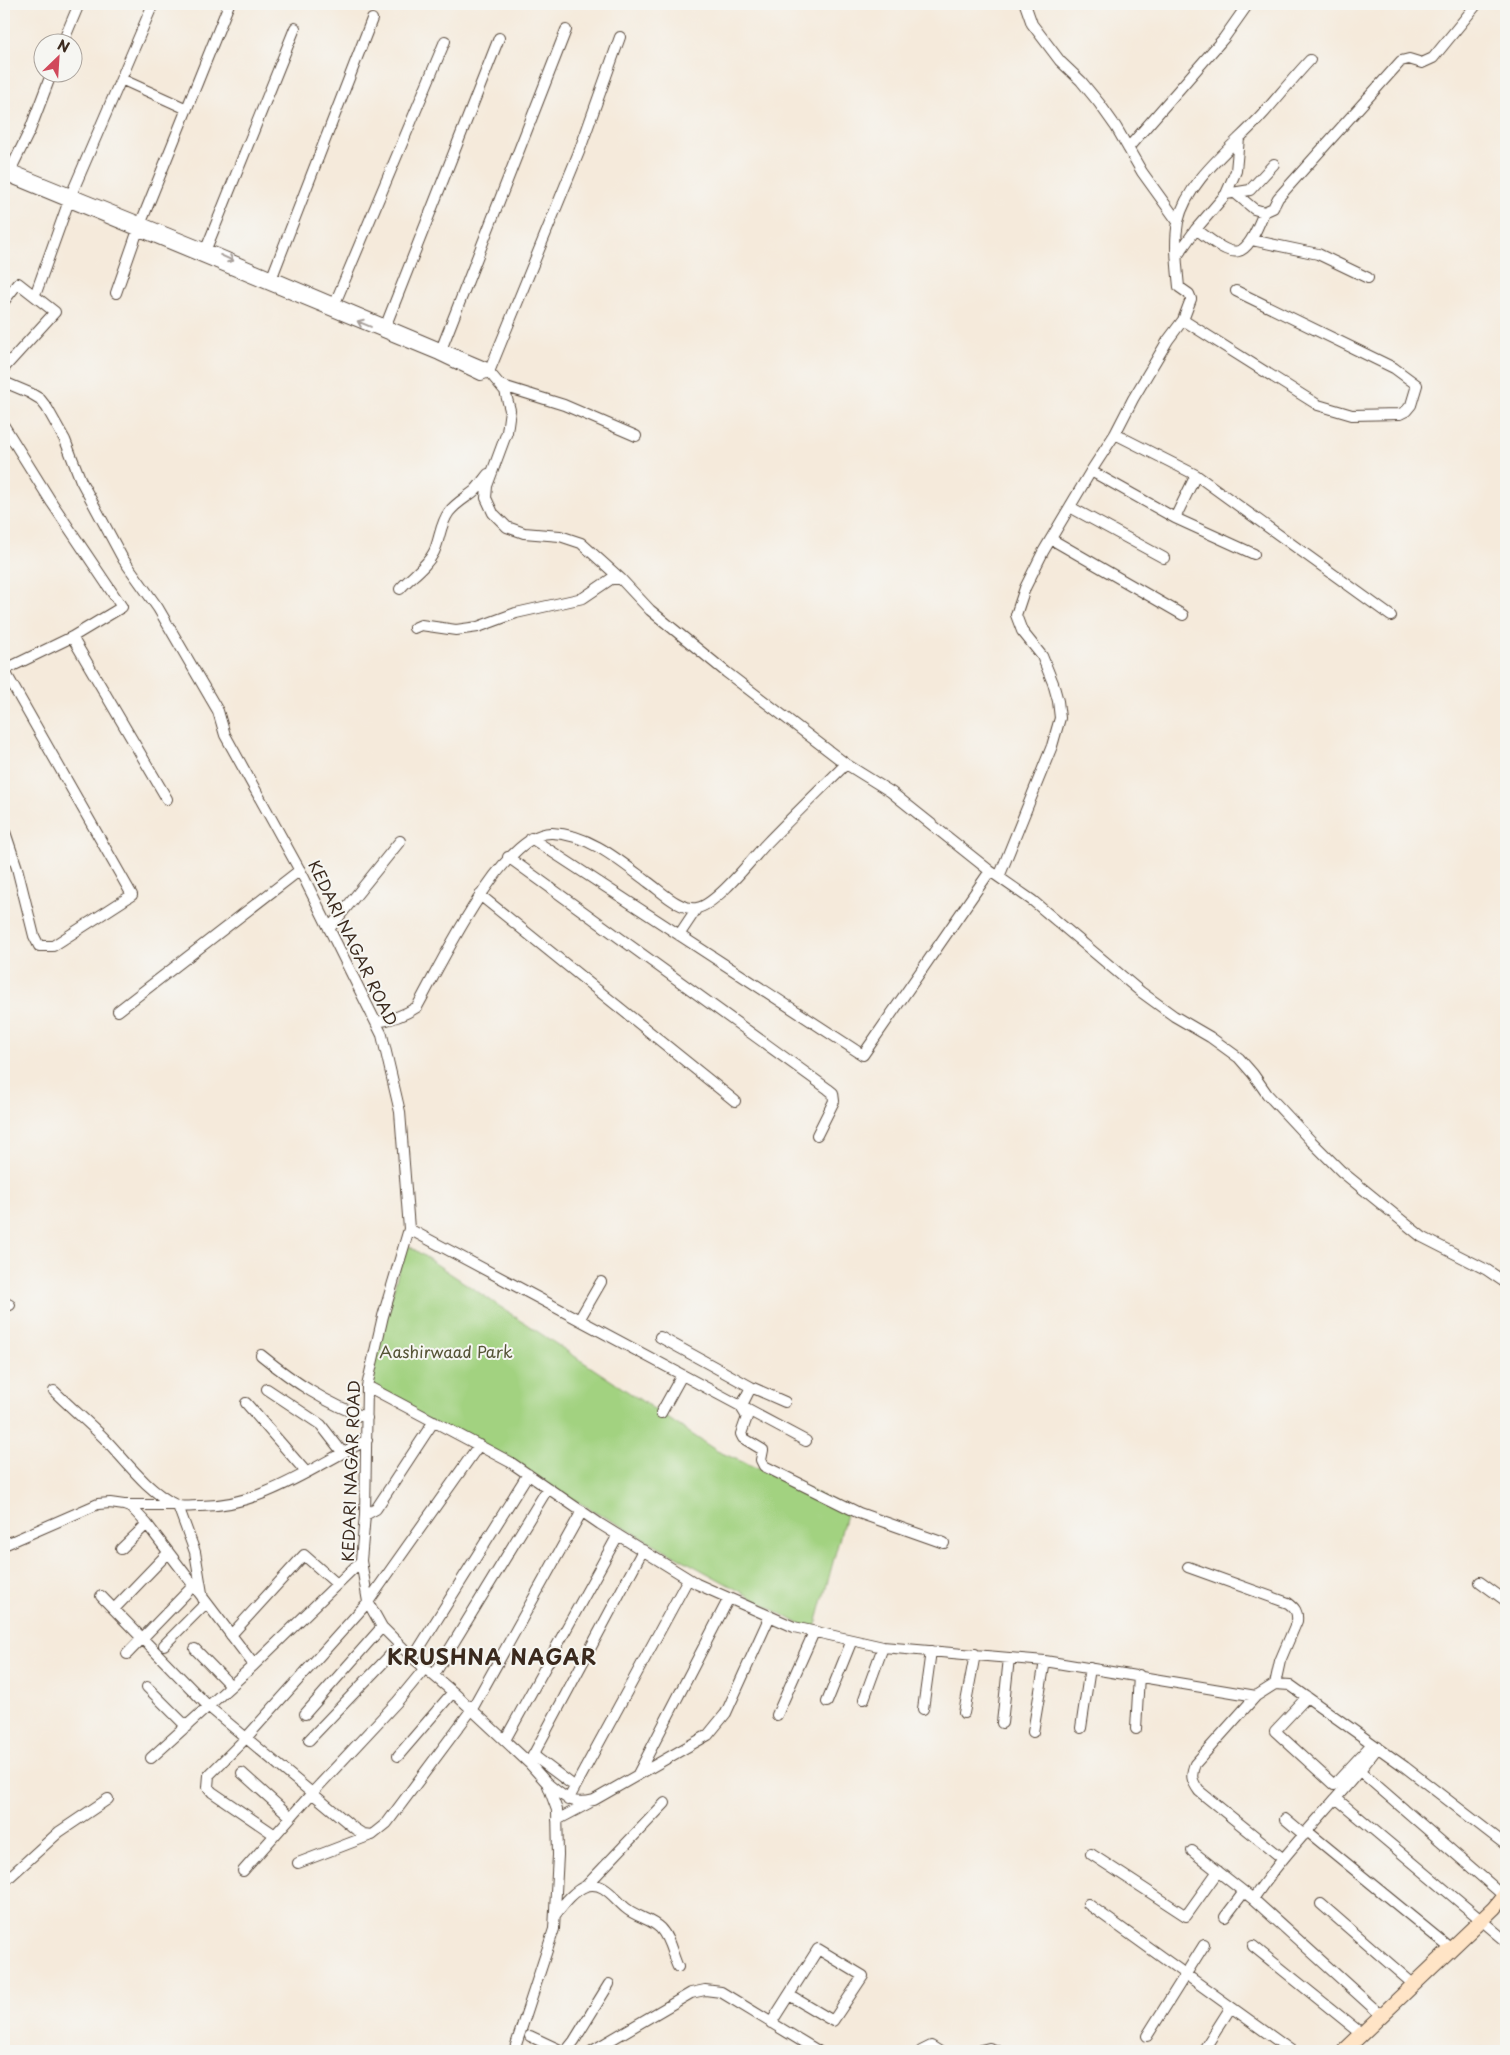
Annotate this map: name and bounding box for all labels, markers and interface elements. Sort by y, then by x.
north arrow [32,32,82,82]
text: N [54,34,73,58]
one-way arrow [219,253,234,263]
one-way arrow [356,319,371,328]
street label: KEDARI NAGAR ROAD [303,856,405,1030]
park label: Aashirwaad Park [379,1339,513,1363]
street label: KEDARI NAGAR ROAD [335,1380,365,1562]
district label: KRUSHNA NAGAR [387,1640,597,1672]

